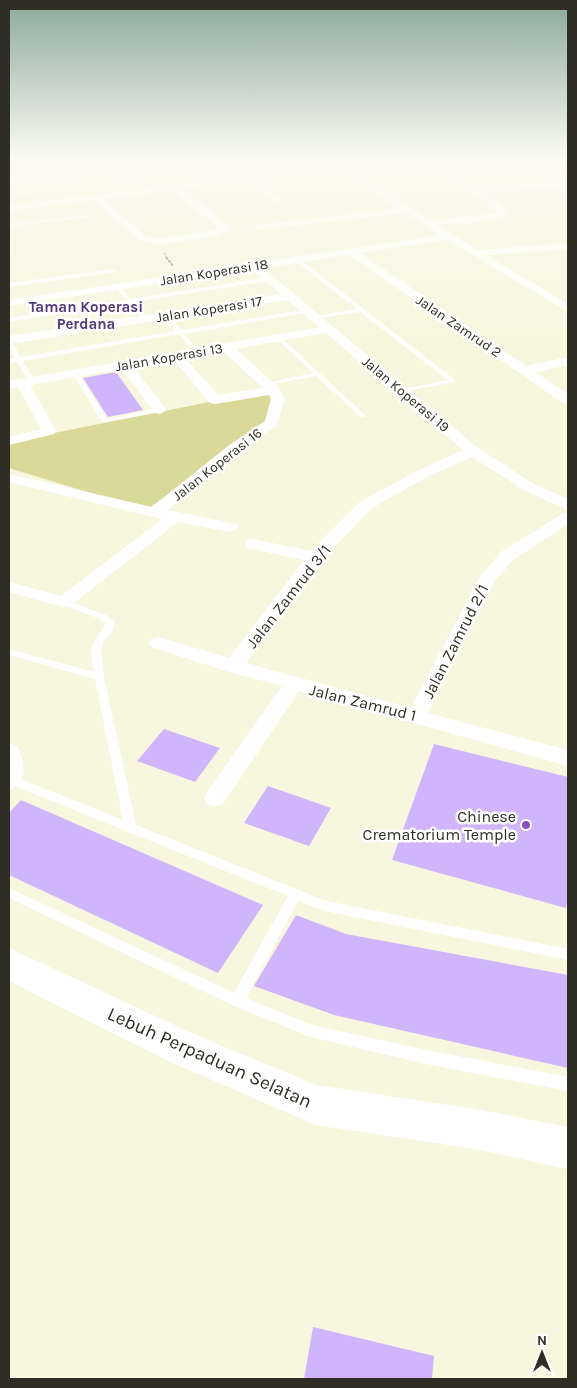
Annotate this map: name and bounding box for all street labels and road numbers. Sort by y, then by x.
street label: Jalan Koperasi 18 [159,256,269,289]
street label: Jalan Zamrud 2 [413,292,505,361]
street label: Jalan Koperasi 17 [155,293,264,326]
street label: Jalan Koperasi 13 [114,340,224,375]
street label: Jalan Koperasi 19 [359,353,453,436]
street label: Jalan Koperasi 16 [169,424,265,505]
street label: Jalan Zamrud 3/1 [242,541,335,652]
street label: Jalan Zamrud 2/1 [419,581,492,701]
street label: Jalan Zamrud 1 [308,680,418,725]
street label: Lebuh Perpaduan Selatan [104,1003,315,1113]

